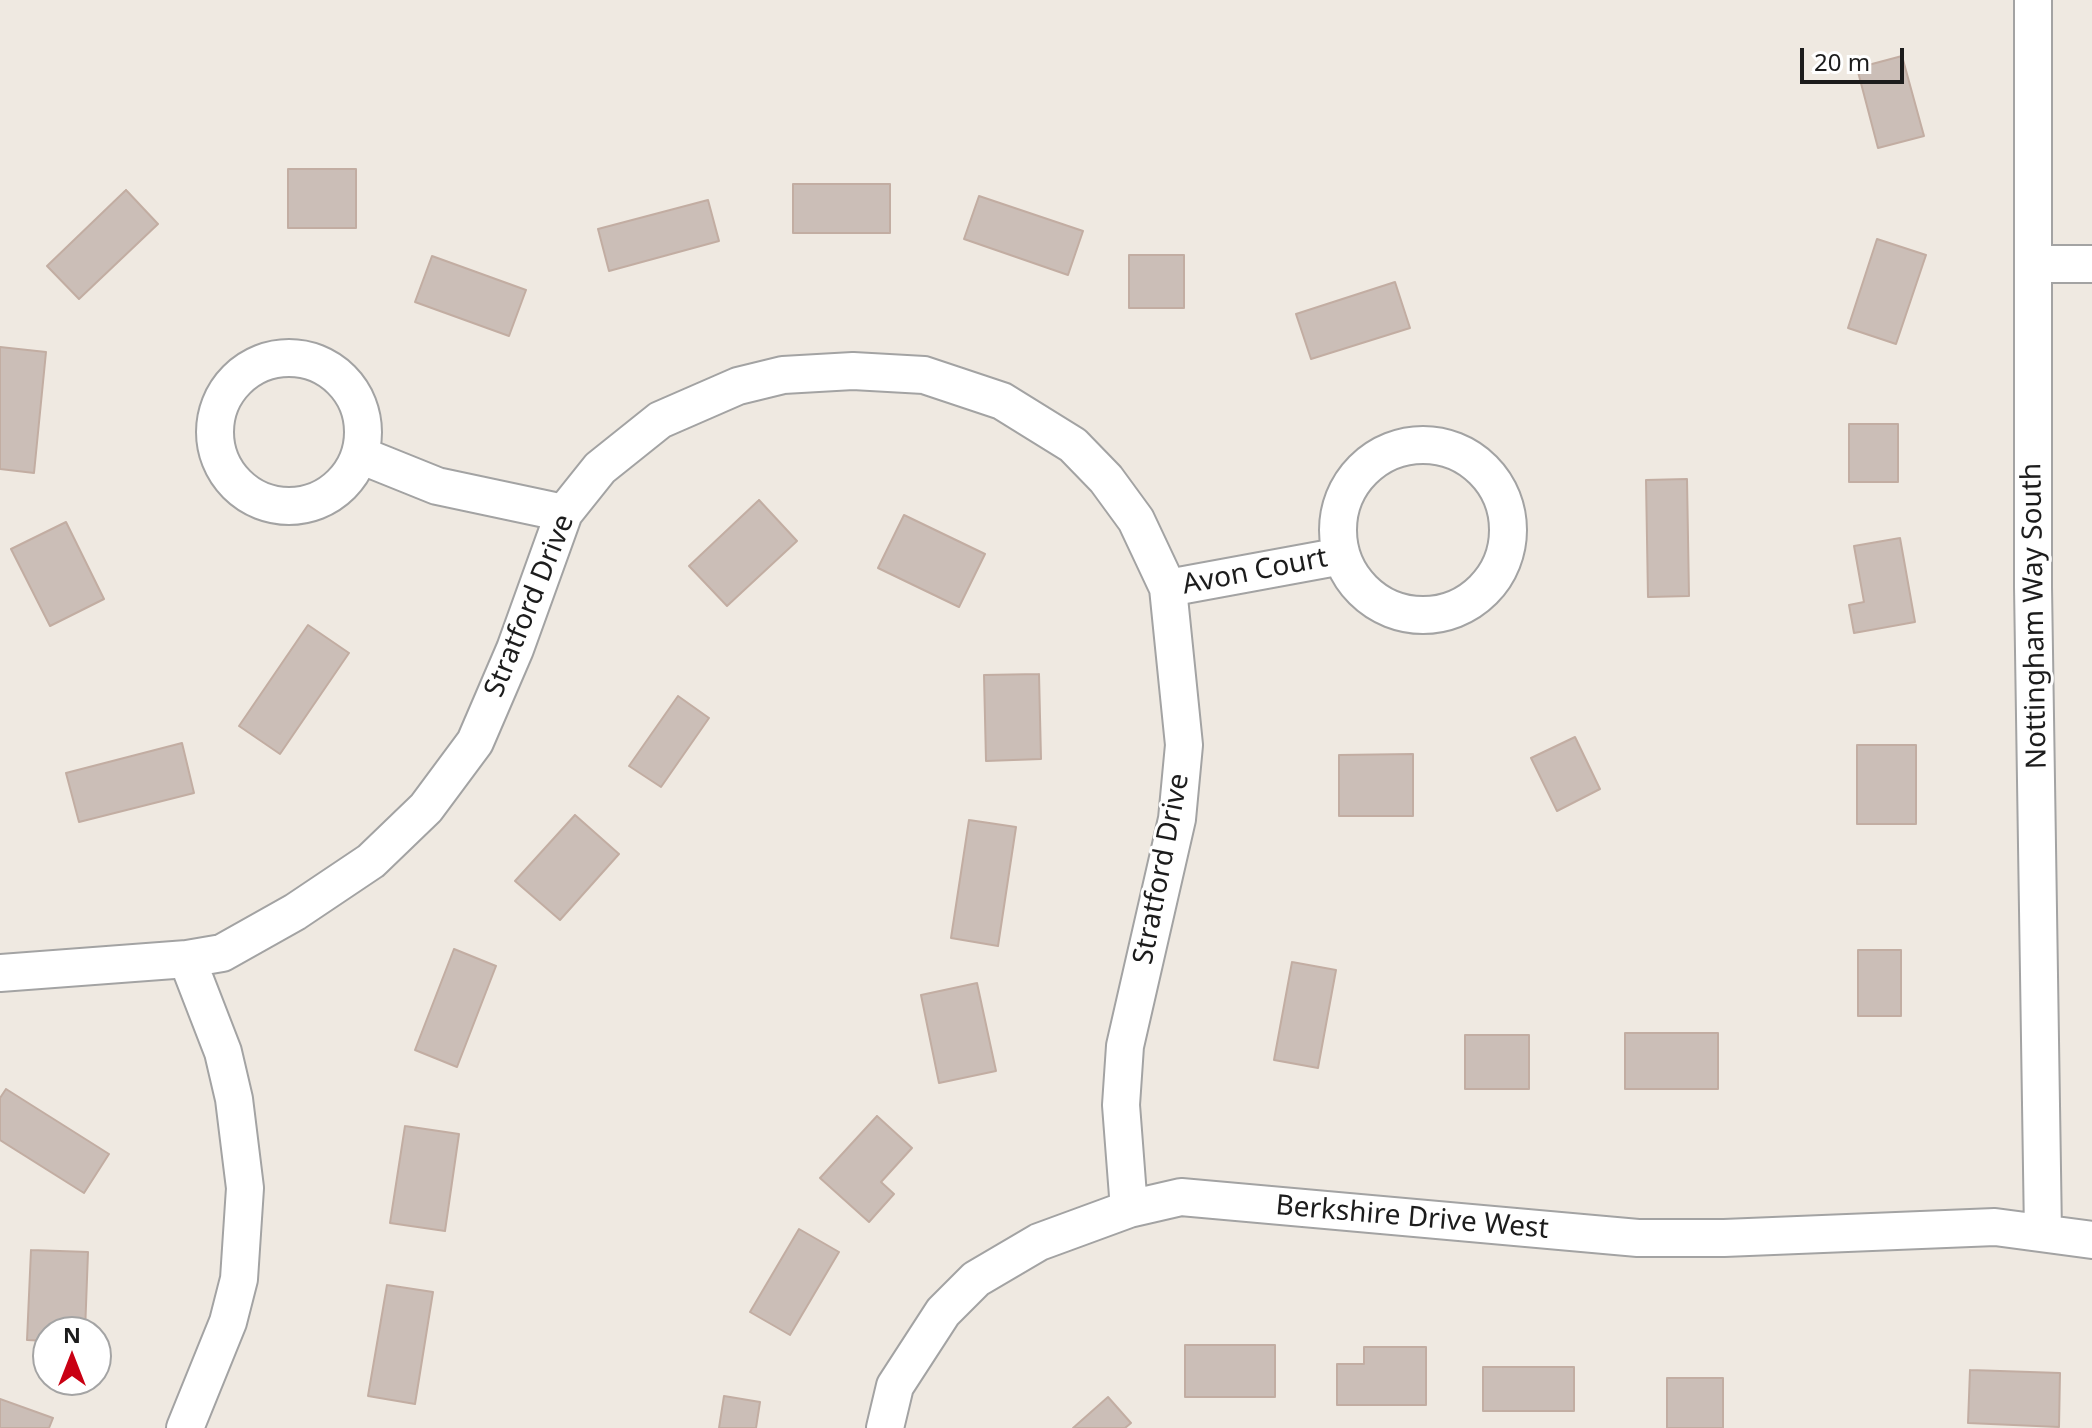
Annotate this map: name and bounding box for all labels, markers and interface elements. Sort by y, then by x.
scale bar [1804,32,1908,82]
text: 20 m [1814,45,1870,78]
street label: Nottingham Way South [2016,463,2054,769]
street label: Stratford Drive [478,510,582,702]
street label: Avon Court [1180,541,1330,603]
street label: Stratford Drive [1127,771,1197,967]
street label: Berkshire Drive West [1274,1189,1550,1247]
north arrow [32,1316,112,1396]
text: N [63,1319,81,1349]

